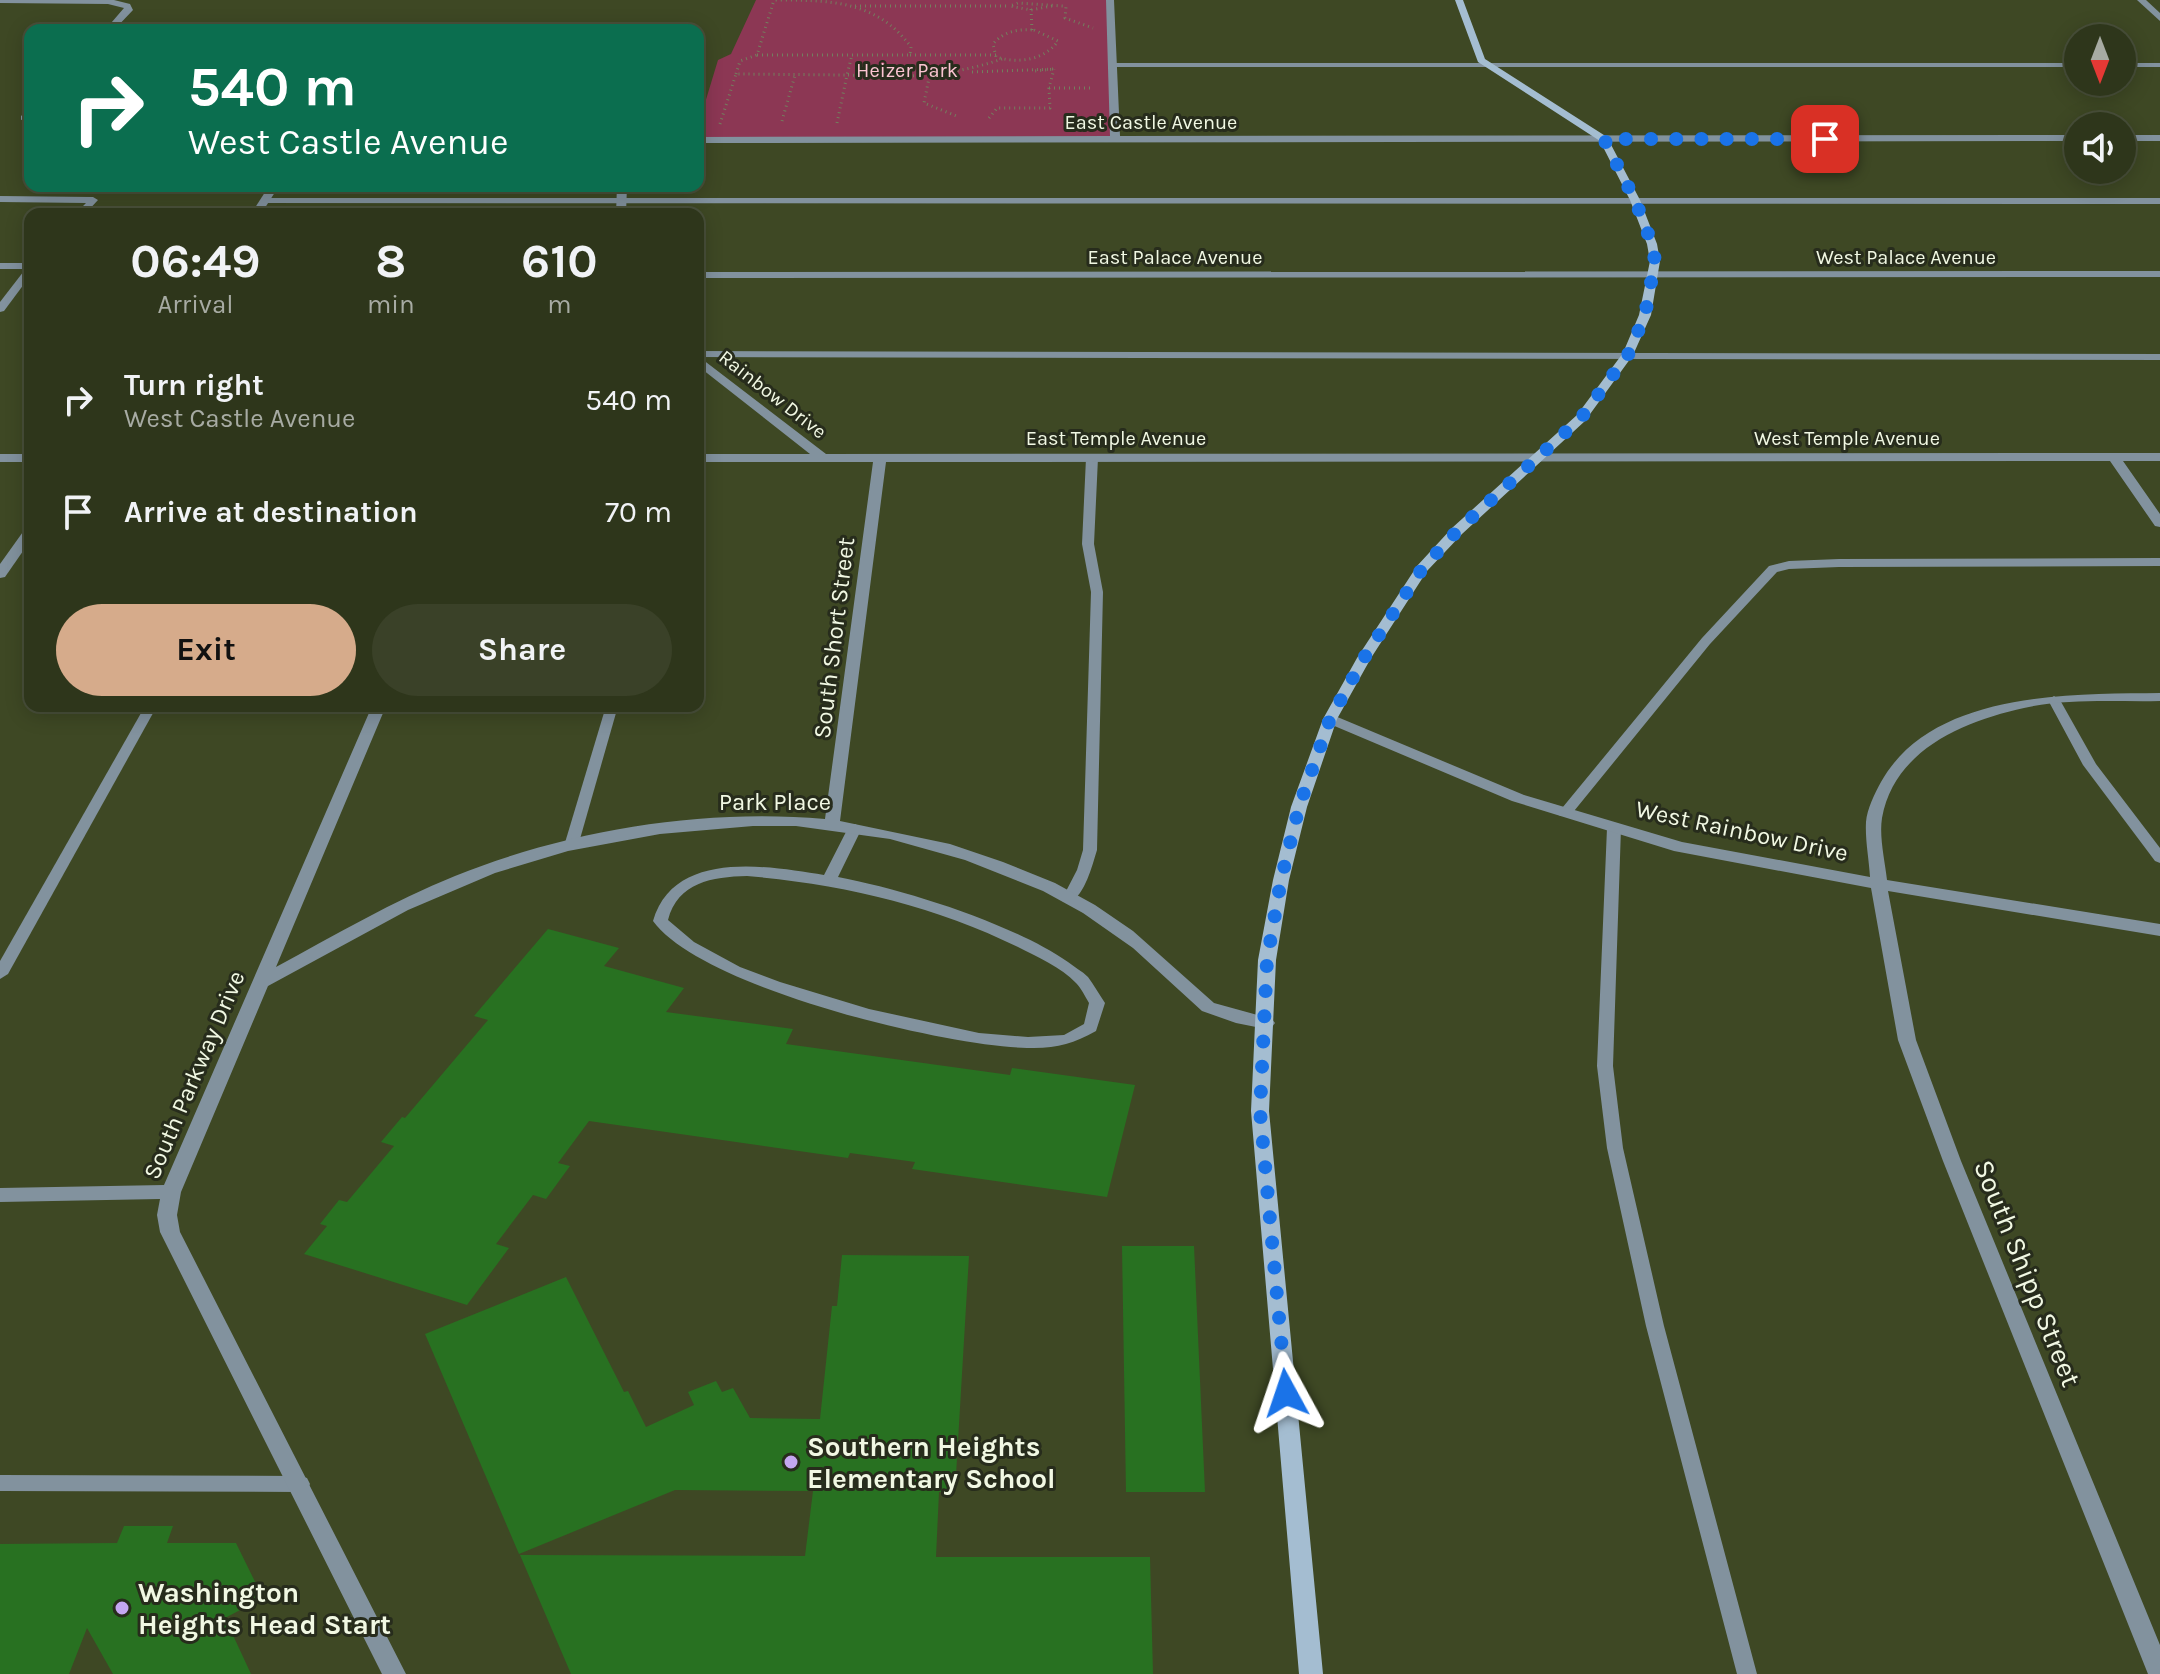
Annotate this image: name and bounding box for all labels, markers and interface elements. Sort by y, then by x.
north arrow [2064,24,2136,96]
map controls [2064,24,2136,184]
text: 540 m [188,54,357,119]
icon: right [56,56,160,160]
park label: Heizer Park [856,59,958,82]
pin [1791,105,1859,173]
street label: East Castle Avenue [1065,111,1237,134]
button: sound [2064,112,2136,184]
icon: arrive [1803,117,1847,161]
text: West Castle Avenue [188,121,508,163]
text: 06:49 [130,233,261,289]
text: 8 [375,233,406,289]
text: 610 [521,233,598,289]
street label: East Palace Avenue [1088,246,1262,269]
street label: West Palace Avenue [1816,246,1996,269]
text: Arrival [157,289,234,320]
text: min [367,289,415,320]
text: m [547,289,572,320]
street label: Rainbow Drive [714,345,831,443]
text: Turn right [124,367,264,403]
icon: right [56,378,100,422]
text: 540 m [585,382,672,418]
text: West Castle Avenue [124,403,355,434]
street label: East Temple Avenue [1026,427,1206,450]
street label: West Temple Avenue [1754,427,1940,450]
icon: arrive [56,490,100,534]
text: Arrive at destination [124,494,418,530]
text: 70 m [605,494,672,530]
street label: South Short Street [808,536,860,740]
button: Exit [56,604,356,696]
button: Share [372,604,672,696]
street label: Park Place [719,788,831,816]
street label: West Rainbow Drive [1633,795,1851,867]
street label: South Parkway Drive [137,967,251,1183]
street label: South Shipp Street [1967,1155,2088,1391]
position arrow [1244,1351,1328,1435]
place label: Southern Heights Elementary School [807,1430,1056,1495]
marker: Southern Heights Elementary School [782,1453,800,1471]
place label: Washington Heights Head Start [138,1576,391,1641]
marker: Washington Heights Head Start [113,1599,131,1617]

